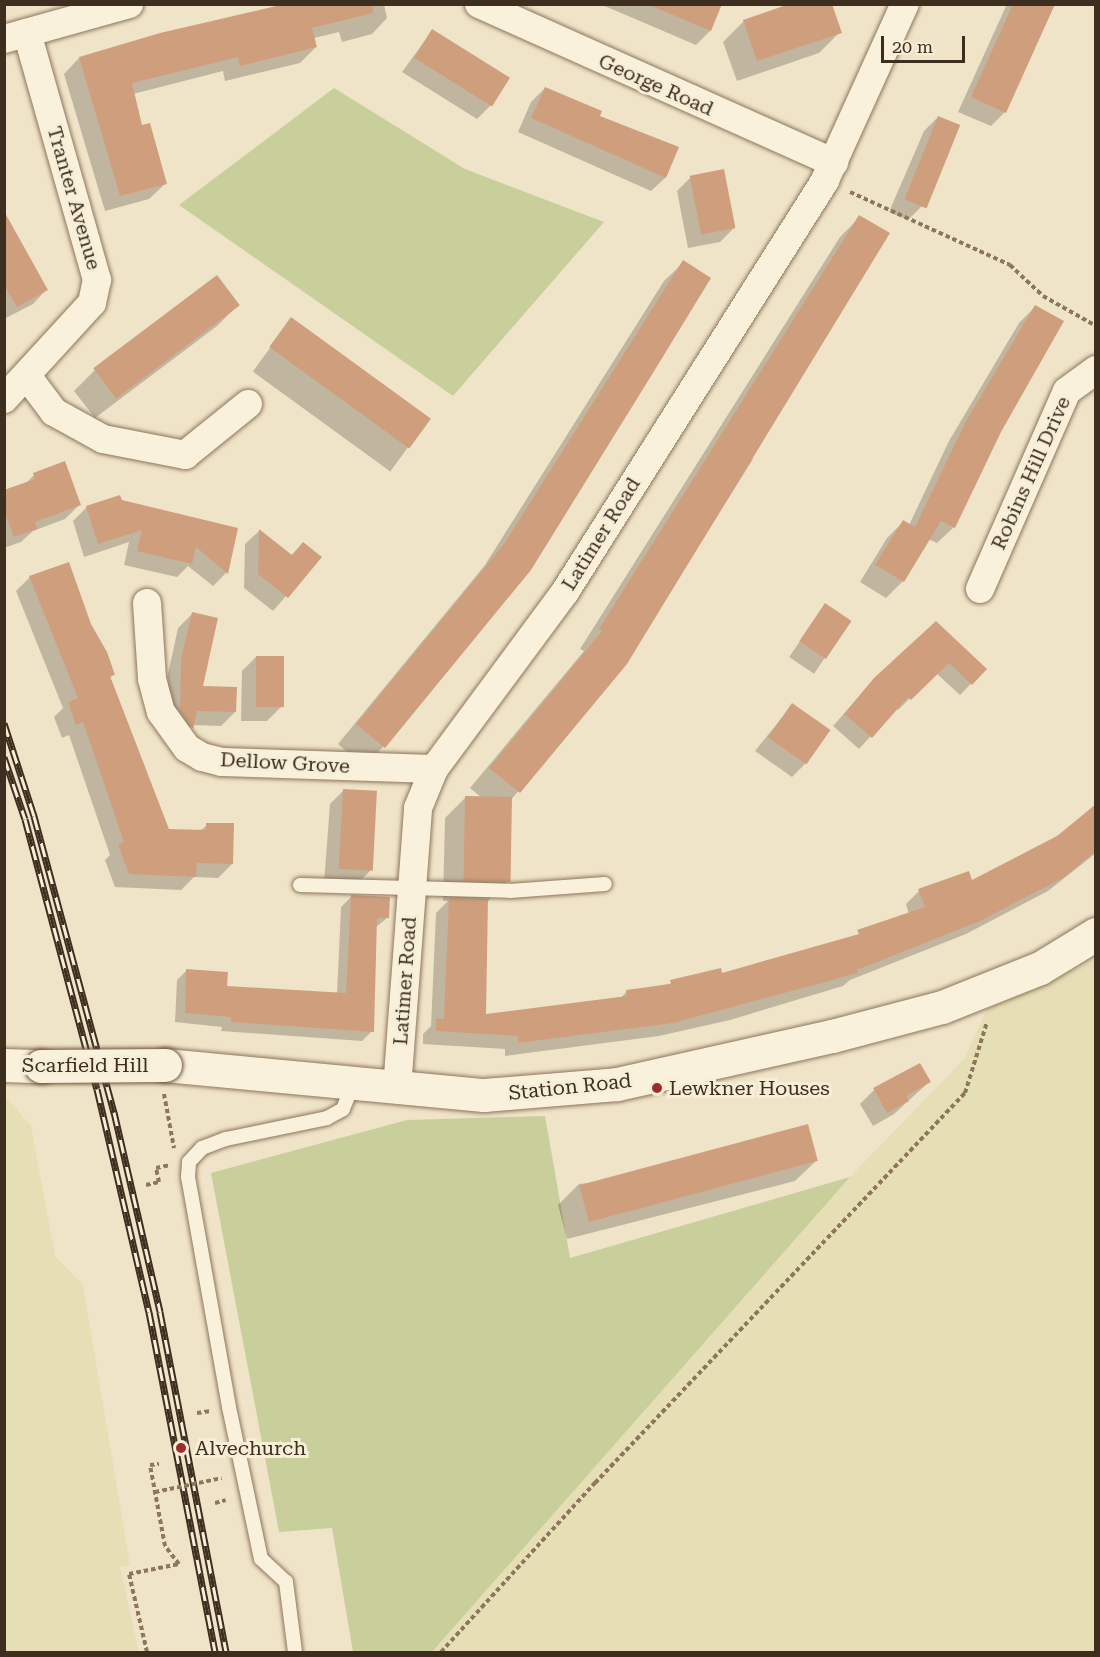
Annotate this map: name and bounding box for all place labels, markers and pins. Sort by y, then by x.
place label: Lewkner Houses [669,1076,830,1100]
marker: Lewkner Houses [650,1081,664,1095]
place label: Alvechurch [195,1436,306,1460]
marker: Alvechurch [172,1439,190,1457]

